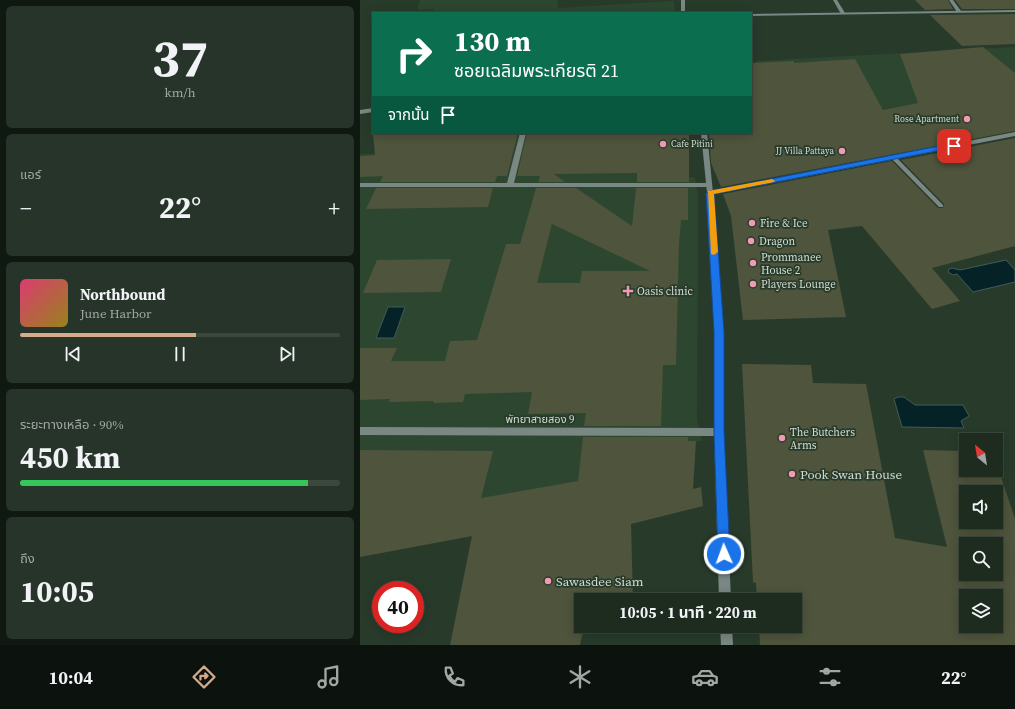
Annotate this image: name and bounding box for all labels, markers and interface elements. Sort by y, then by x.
text: 37 [152,22,208,93]
text: 130 m [454,22,531,60]
icon: right [388,28,440,80]
text: ซอยเฉลิมพระเกียรติ 21 [454,58,619,83]
text: km/h [165,84,195,101]
text: จากนั้น [388,104,429,125]
icon: arrive [437,104,459,126]
place label: Rose Apartment [894,113,959,125]
marker: Rose Apartment [962,114,972,124]
pin [937,129,971,163]
icon: arrive [943,135,965,157]
place label: Cafe Pitini [671,138,713,150]
marker: Cafe Pitini [658,139,668,149]
place label: JJ Villa Pattaya [775,145,834,157]
marker: JJ Villa Pattaya [837,146,847,156]
text: แอร์ [20,166,41,183]
text: 22° [159,187,201,228]
text: − [20,193,32,223]
text: + [328,193,340,223]
place label: Fire & Ice [760,216,808,231]
marker: Fire & Ice [747,218,757,228]
place label: Dragon [759,234,795,249]
marker: Dragon [746,236,756,246]
place label: Prommanee House 2 [761,250,822,278]
marker: Prommanee House 2 [748,258,758,268]
place label: Players Lounge [761,277,836,292]
marker: Players Lounge [748,279,758,289]
text: Northbound [80,284,165,305]
place label: Oasis clinic [637,284,694,299]
marker: Oasis clinic [622,285,634,297]
text: June Harbor [80,305,152,322]
icon: previous [62,343,84,365]
icon: pause [169,343,191,365]
icon: next [276,343,298,365]
street label: พัทยาสายสอง 9 [505,412,575,427]
text: ระยะทางเหลือ · 90% [20,416,124,433]
place label: The Butchers Arms [790,425,855,453]
marker: The Butchers Arms [777,433,787,443]
north arrow [959,433,1003,477]
map controls [959,433,1003,633]
text: 450 km [20,437,120,478]
place label: Pook Swan House [800,466,902,483]
marker: Pook Swan House [787,469,797,479]
button: sound [959,485,1003,529]
position arrow [703,533,745,575]
button: search [959,537,1003,581]
text: ถึง [20,550,35,567]
text: 10:05 [20,571,94,612]
place label: Sawasdee Siam [556,573,644,590]
marker: Sawasdee Siam [543,576,553,586]
speed limit sign: 40 [372,581,424,633]
button: layers [959,589,1003,633]
text: 10:05 · 1 นาที · 220 m [619,602,757,623]
icon: directions [190,663,218,691]
icon: music [315,663,343,691]
icon: phone [440,663,468,691]
icon: climate [566,663,594,691]
icon: car [691,663,719,691]
icon: filters [816,663,844,691]
text: 10:04 [49,665,93,690]
text: 22° [941,665,966,690]

